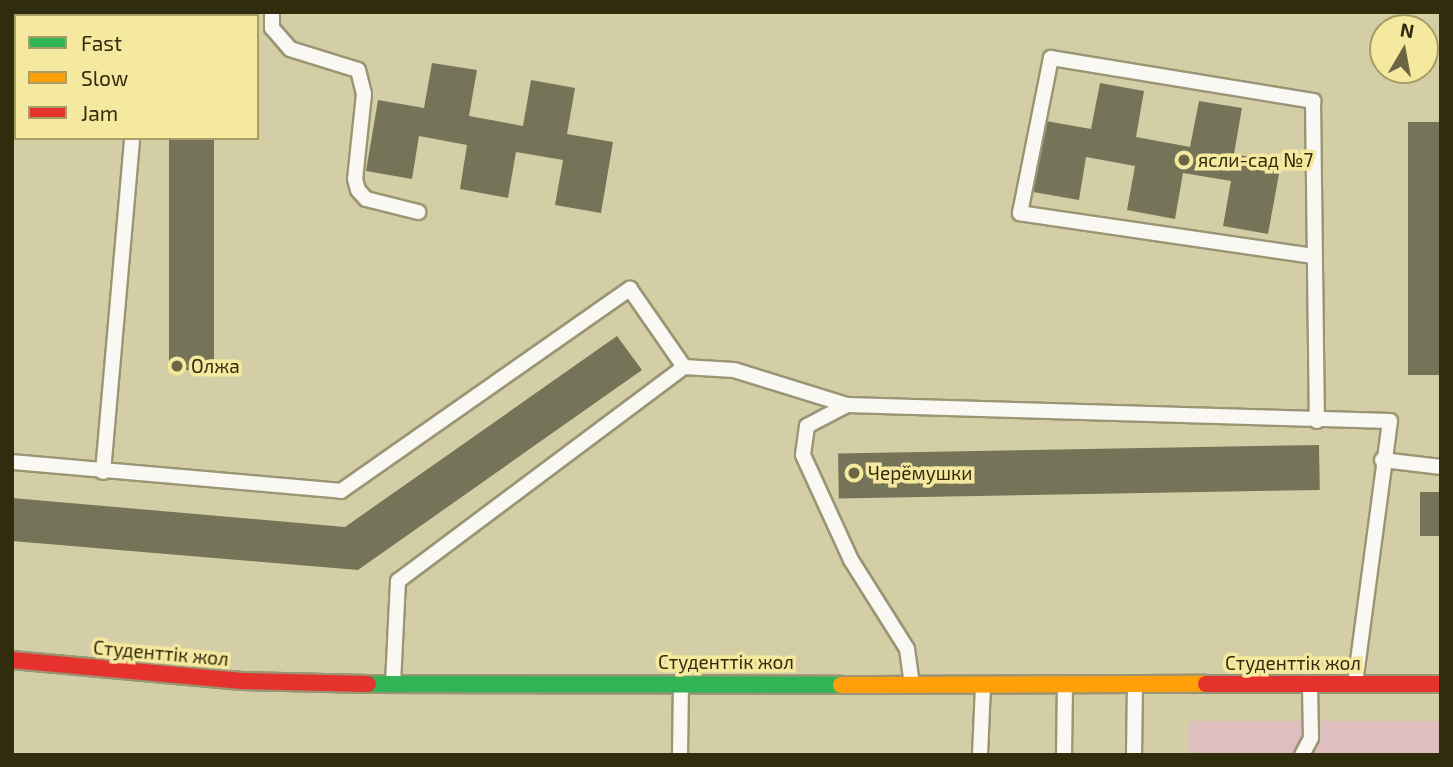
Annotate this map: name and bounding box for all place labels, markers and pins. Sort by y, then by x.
place label: ясли-сад №7 [1198,149,1313,171]
marker: ясли-сад №7 [1176,152,1192,168]
place label: Олжа [191,355,240,377]
marker: Олжа [169,358,185,374]
place label: Черёмушки [868,462,972,484]
marker: Черёмушки [846,465,862,481]

